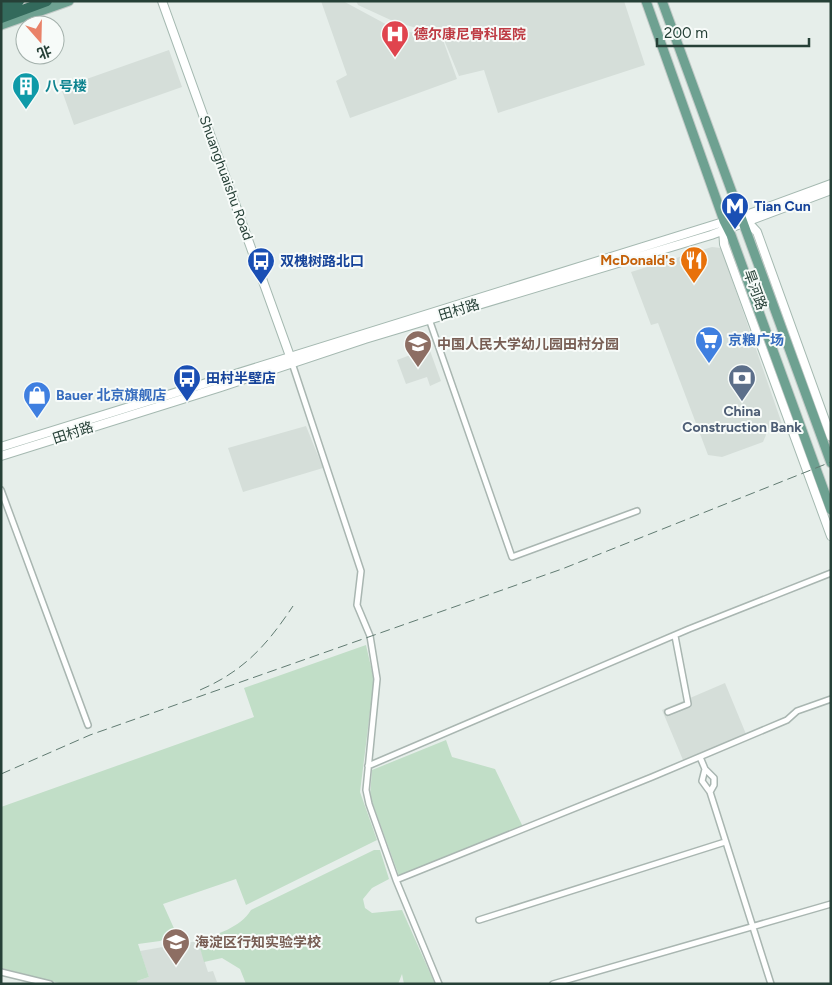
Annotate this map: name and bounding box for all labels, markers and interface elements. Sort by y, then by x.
north arrow [15,15,65,65]
scale bar [657,15,810,47]
hospital icon: 德尔康尼骨科医院 [380,19,410,58]
text: 200 m [664,24,708,42]
place label: 德尔康尼骨科医院 [414,26,526,43]
text: 北 [35,41,54,62]
building icon: 八号楼 [11,71,41,110]
place label: 八号楼 [45,78,87,95]
street label: Shuanghuaishu Road [196,113,256,243]
metro station icon: Tian Cun [720,191,750,230]
place label: Tian Cun [754,198,811,215]
restaurant icon: McDonald's [679,245,709,284]
bus stop icon: 双槐树路北口 [246,246,276,285]
place label: McDonald's [600,252,675,269]
place label: 双槐树路北口 [280,253,364,270]
street label: 旱河路 [740,267,770,313]
street label: 田村路 [436,296,482,324]
supermarket icon: 京粮广场 [694,325,724,364]
school or university icon: 中国人民大学幼儿园田村分园 [403,329,433,368]
place label: 京粮广场 [728,332,784,349]
place label: 中国人民大学幼儿园田村分园 [437,336,619,353]
bus stop icon: 田村半壁店 [172,363,202,402]
bank icon: China Construction Bank [727,363,757,402]
place label: 田村半壁店 [206,370,276,387]
shop icon: Bauer 北京旗舰店 [22,380,52,419]
place label: Bauer 北京旗舰店 [56,387,166,404]
place label: China Construction Bank [682,403,802,436]
street label: 田村路 [50,418,96,448]
school or university icon: 海淀区行知实验学校 [161,927,191,966]
place label: 海淀区行知实验学校 [195,934,321,951]

